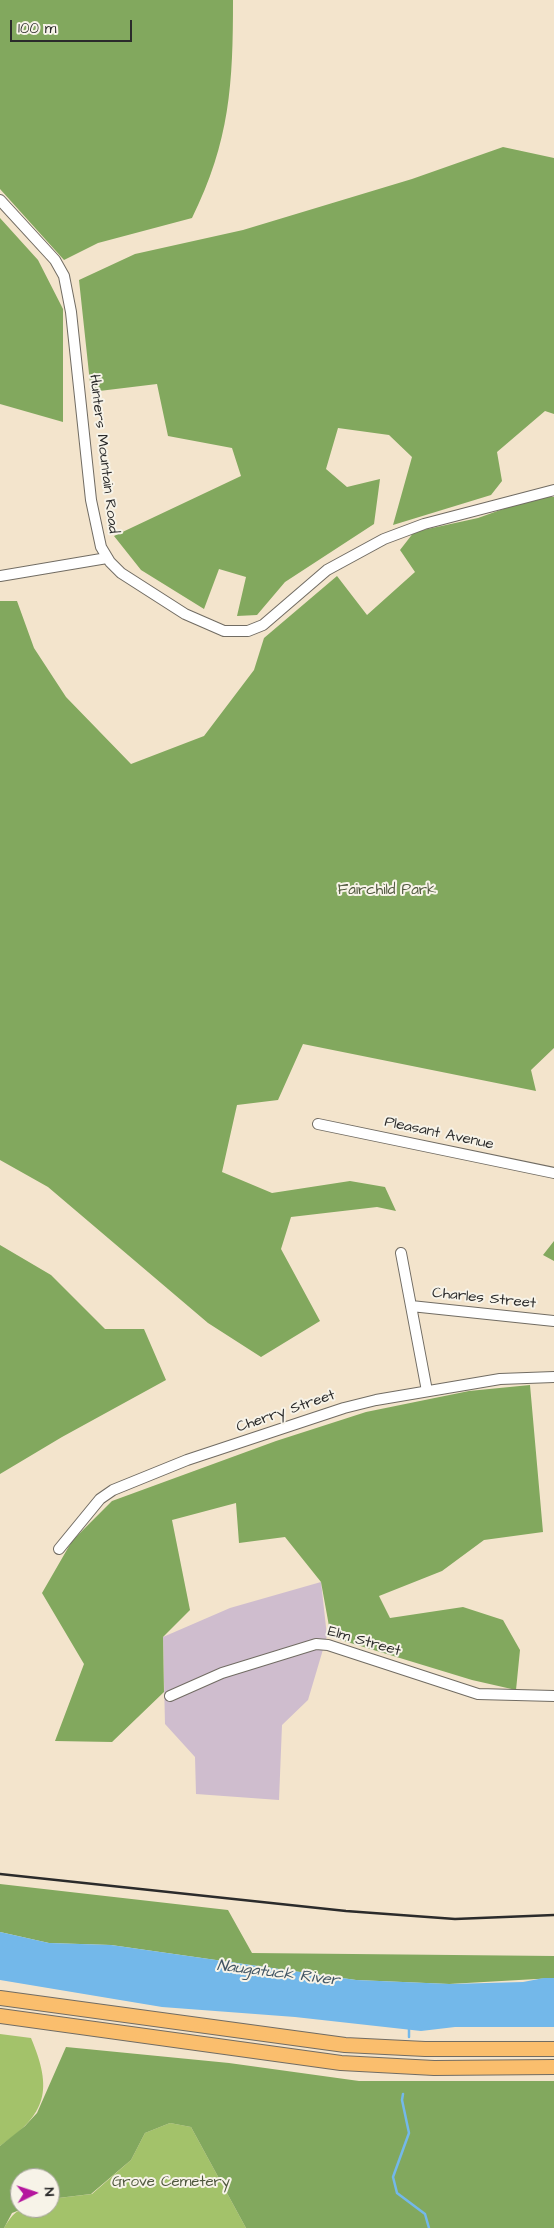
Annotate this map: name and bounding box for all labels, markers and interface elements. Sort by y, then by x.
scale bar [12,10,135,42]
text: 100 m [18,18,57,39]
street label: Hunters Mountain Road [84,373,122,535]
park label: Fairchild Park [338,882,436,900]
street label: Pleasant Avenue [383,1114,495,1154]
street label: Charles Street [431,1285,537,1313]
street label: Cherry Street [234,1387,338,1437]
street label: Elm Street [325,1623,403,1661]
water label: Naugatuck River [216,1957,340,1991]
north arrow [10,2168,60,2218]
park label: Grove Cemetery [112,2174,230,2192]
text: N [39,2187,59,2197]

